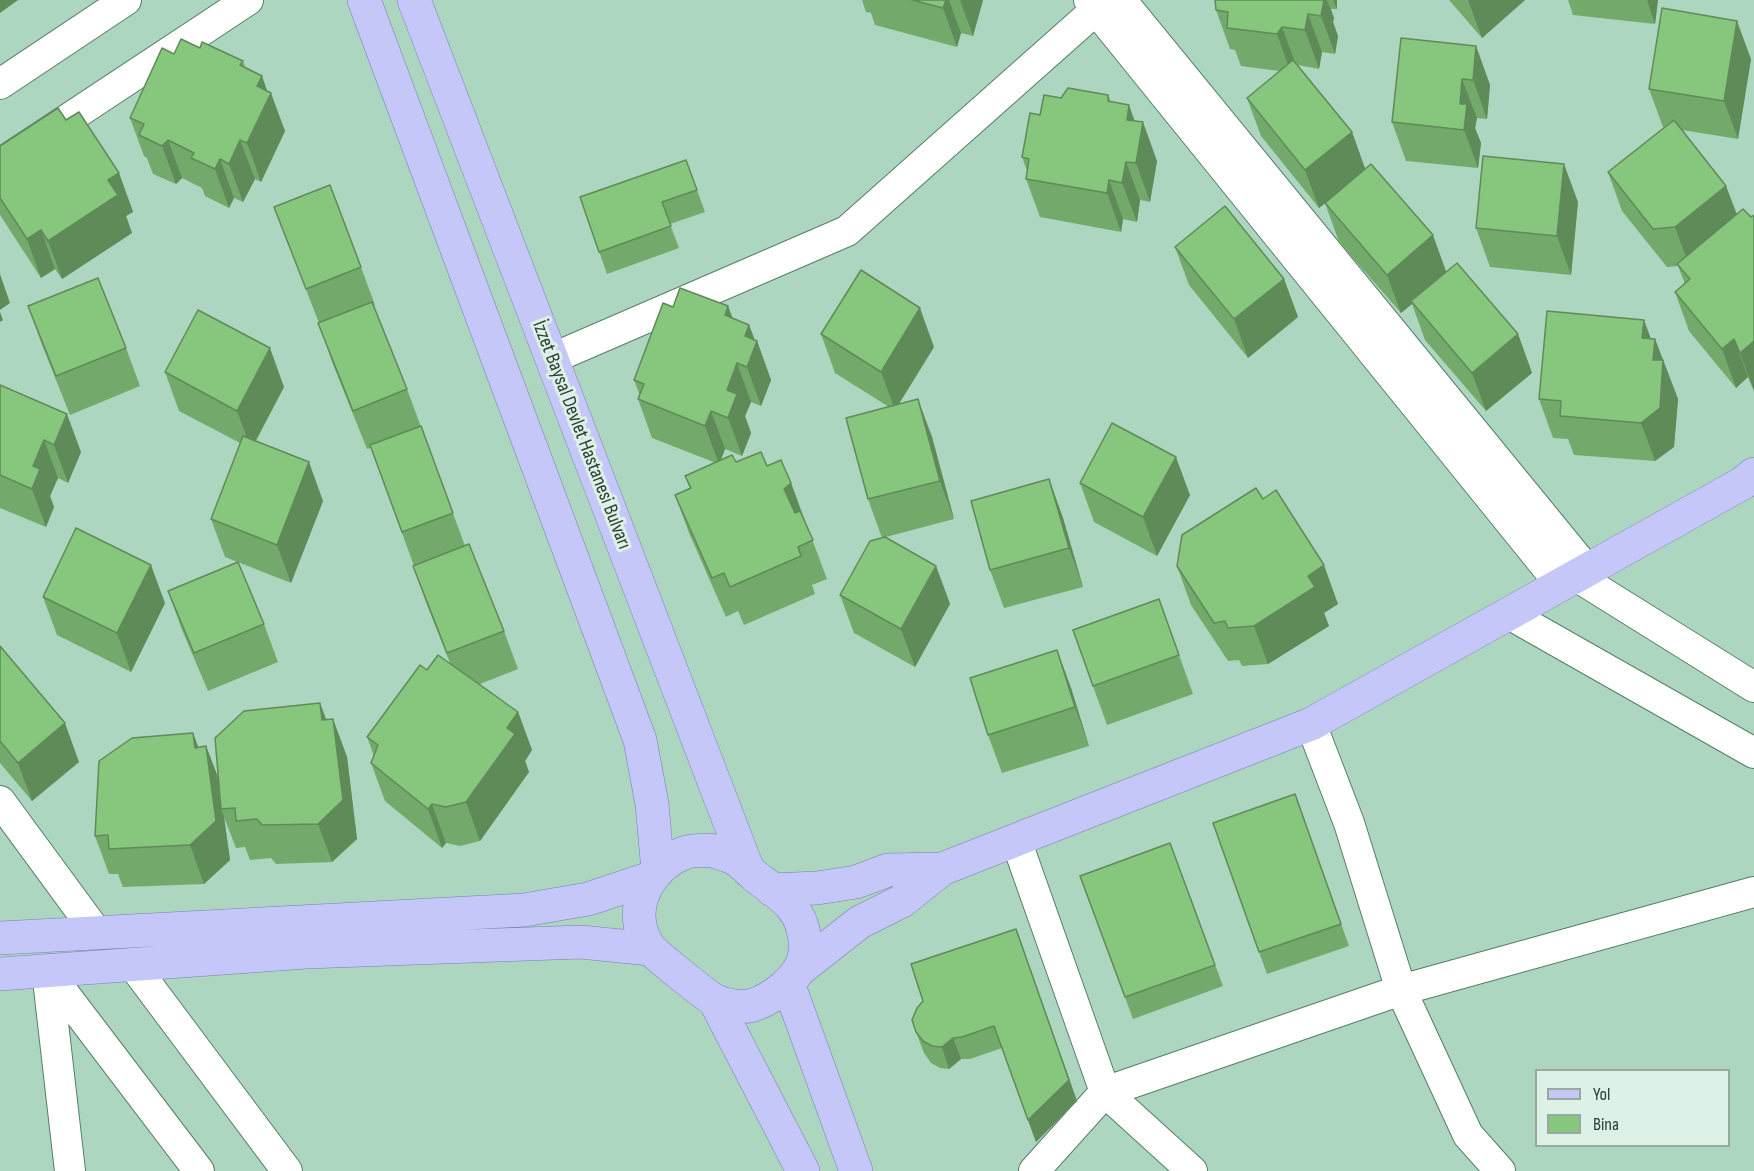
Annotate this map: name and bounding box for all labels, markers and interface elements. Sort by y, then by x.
street label: İzzet Baysal Devlet Hastanesi Bulvarı [526,317,636,553]
legend [1535,1069,1730,1147]
text: Yol [1593,1084,1610,1105]
text: Bina [1593,1114,1619,1135]

